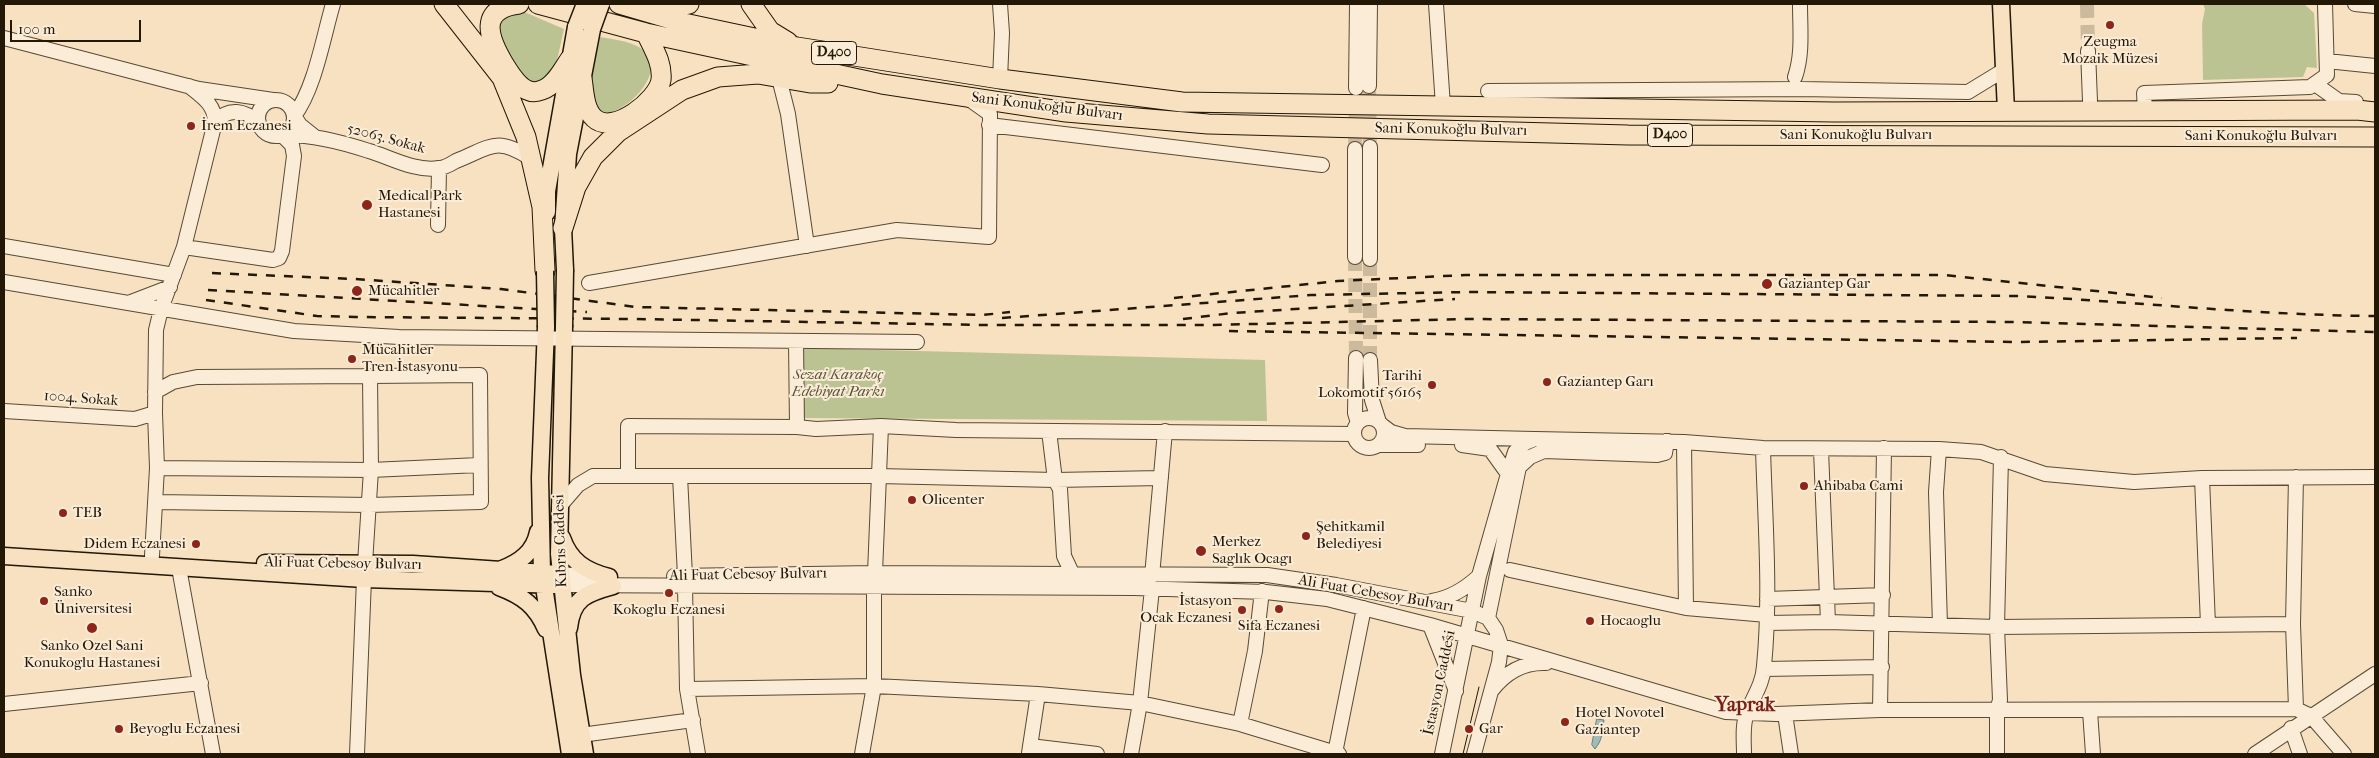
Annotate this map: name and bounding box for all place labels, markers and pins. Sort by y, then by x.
marker: Zeugma Mozaik Müzesi [2104,19,2116,31]
place label: Zeugma Mozaik Müzesi [2062,33,2158,68]
place label: İrem Eczanesi [201,117,292,135]
marker: İrem Eczanesi [185,120,197,132]
place label: Medical Park Hastanesi [378,187,462,222]
marker: Medical Park Hastanesi [360,198,374,212]
place label: Gaziantep Gar [1778,275,1870,293]
marker: Gaziantep Gar [1760,277,1774,291]
place label: Mücahitler [368,282,439,300]
marker: Mücahitler [350,284,364,298]
place label: Mücahitler Tren İstasyonu [362,341,458,376]
marker: Mücahitler Tren İstasyonu [346,353,358,365]
place label: Tarihi Lokomotif 56165 [1318,367,1422,402]
place label: Gaziantep Garı [1557,373,1654,391]
marker: Gaziantep Garı [1541,376,1553,388]
marker: Tarihi Lokomotif 56165 [1426,379,1438,391]
place label: Ahibaba Cami [1814,477,1903,495]
marker: Ahibaba Cami [1798,480,1810,492]
place label: Olicenter [922,491,984,509]
marker: Olicenter [906,494,918,506]
place label: TEB [73,504,102,522]
marker: TEB [57,507,69,519]
place label: Şehitkamil Belediyesi [1316,518,1385,553]
marker: Şehitkamil Belediyesi [1300,530,1312,542]
place label: Merkez Saglık Ocagı [1212,533,1292,568]
place label: Didem Eczanesi [84,535,186,553]
marker: Didem Eczanesi [190,538,202,550]
marker: Merkez Saglık Ocagı [1194,544,1208,558]
place label: Sanko Üniversitesi [54,583,132,618]
marker: Kokoglu Eczanesi [663,587,675,599]
place label: İstasyon Ocak Eczanesi [1140,592,1232,627]
marker: Sanko Üniversitesi [38,595,50,607]
place label: Kokoglu Eczanesi [613,601,725,619]
marker: Sifa Eczanesi [1273,603,1285,615]
marker: İstasyon Ocak Eczanesi [1236,604,1248,616]
place label: Hocaoglu [1600,612,1661,630]
marker: Hocaoglu [1584,615,1596,627]
place label: Sifa Eczanesi [1238,617,1320,635]
marker: Sanko Ozel Sani Konukoglu Hastanesi [85,621,99,635]
place label: Sanko Ozel Sani Konukoglu Hastanesi [24,637,160,672]
place label: Hotel Novotel Gaziantep [1575,704,1664,739]
marker: Hotel Novotel Gaziantep [1559,716,1571,728]
place label: Beyoglu Eczanesi [129,720,240,738]
place label: Gar [1479,720,1503,738]
marker: Beyoglu Eczanesi [113,723,125,735]
marker: Gar [1463,723,1475,735]

